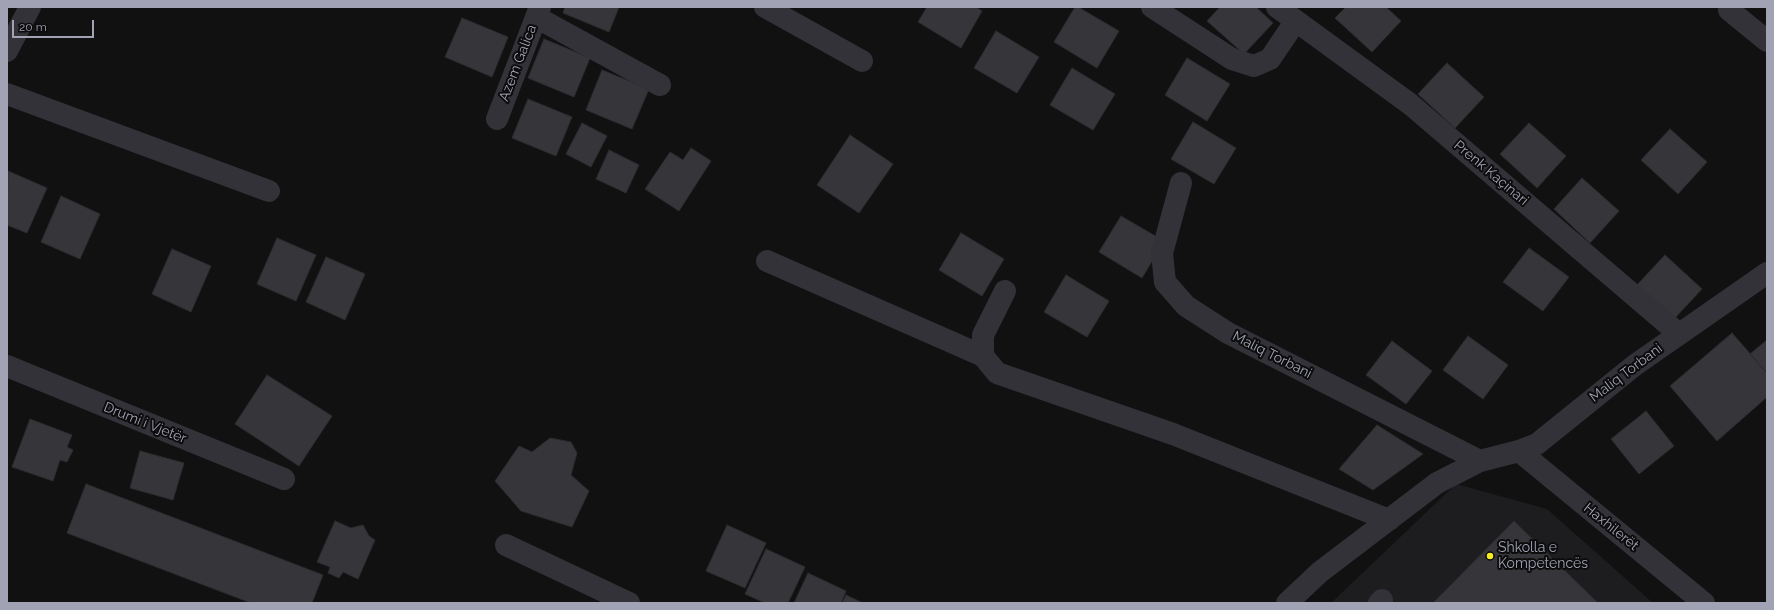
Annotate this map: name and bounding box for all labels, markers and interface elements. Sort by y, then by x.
scale bar [14,12,96,38]
text: 20 m [19,20,47,34]
street label: Azem Galica [496,22,540,104]
street label: Prenk Kaçinari [1450,137,1532,209]
street label: Maliq Torbani [1230,328,1314,382]
street label: Maliq Torbani [1586,340,1666,406]
street label: Drumi i Vjetër [101,399,189,447]
street label: Haxhilerët [1580,500,1642,554]
place label: Shkolla e Kompetencës [1498,540,1588,572]
marker: Shkolla e Kompetencës [1485,551,1495,561]

